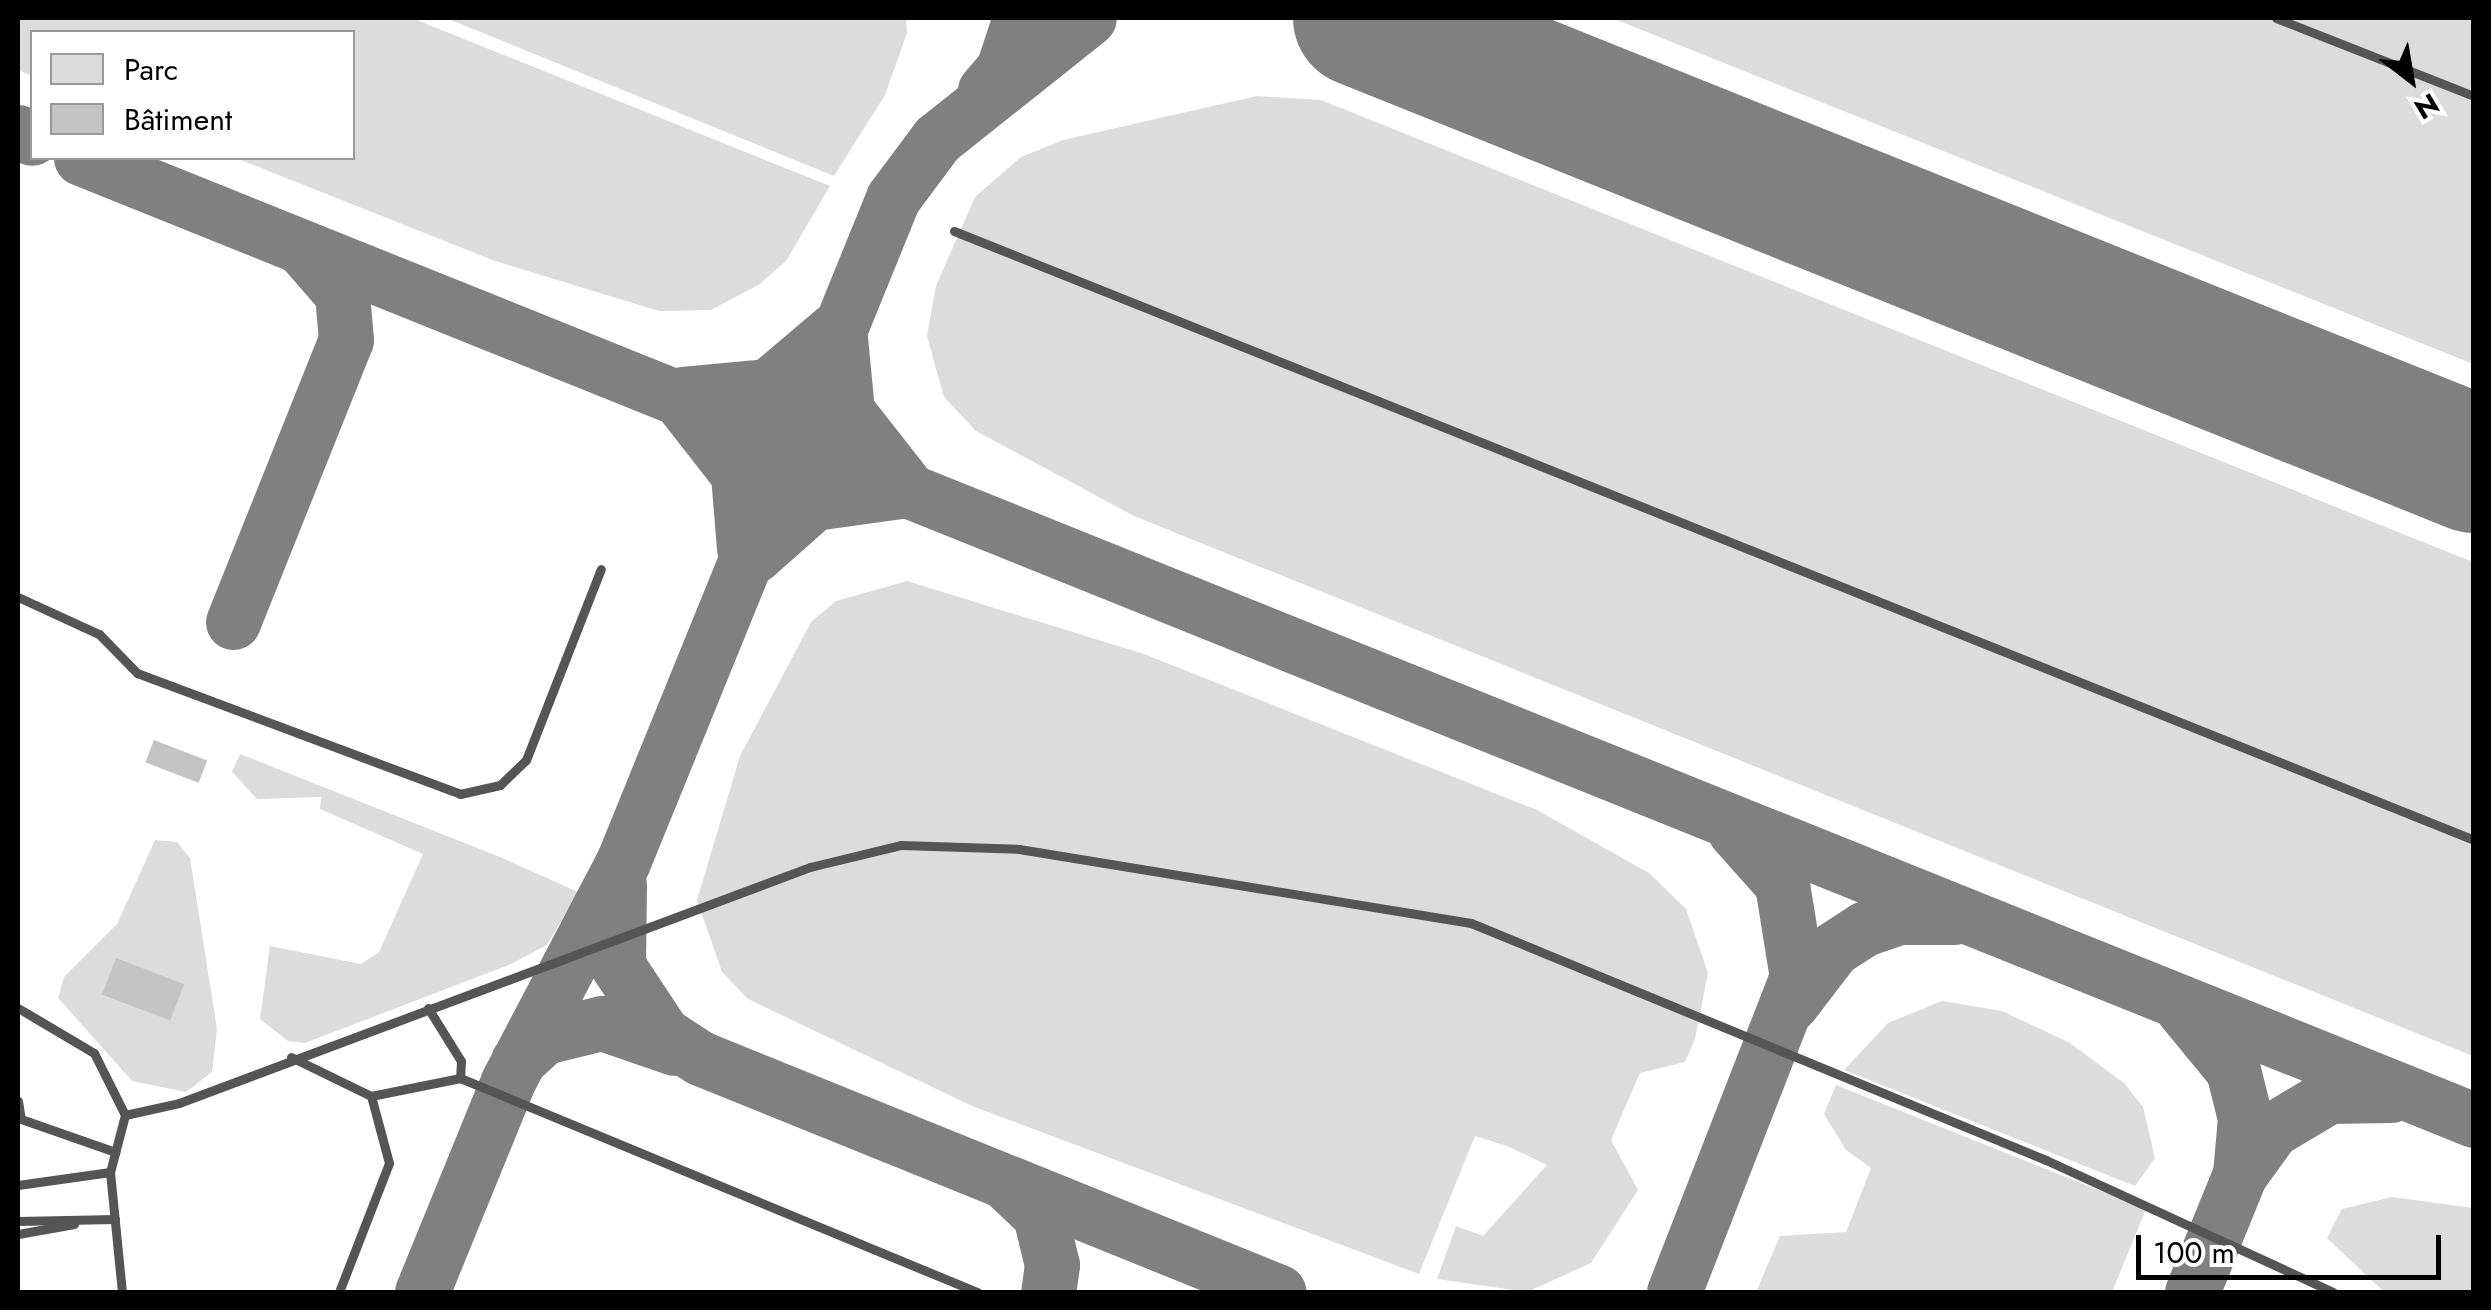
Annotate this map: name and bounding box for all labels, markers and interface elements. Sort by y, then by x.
legend [30,30,355,160]
north arrow [2361,30,2461,130]
text: Parc [124,48,178,91]
text: N [2407,83,2447,129]
text: Bâtiment [124,98,232,141]
scale bar [2141,1215,2446,1277]
text: 100 m [2153,1231,2235,1274]

